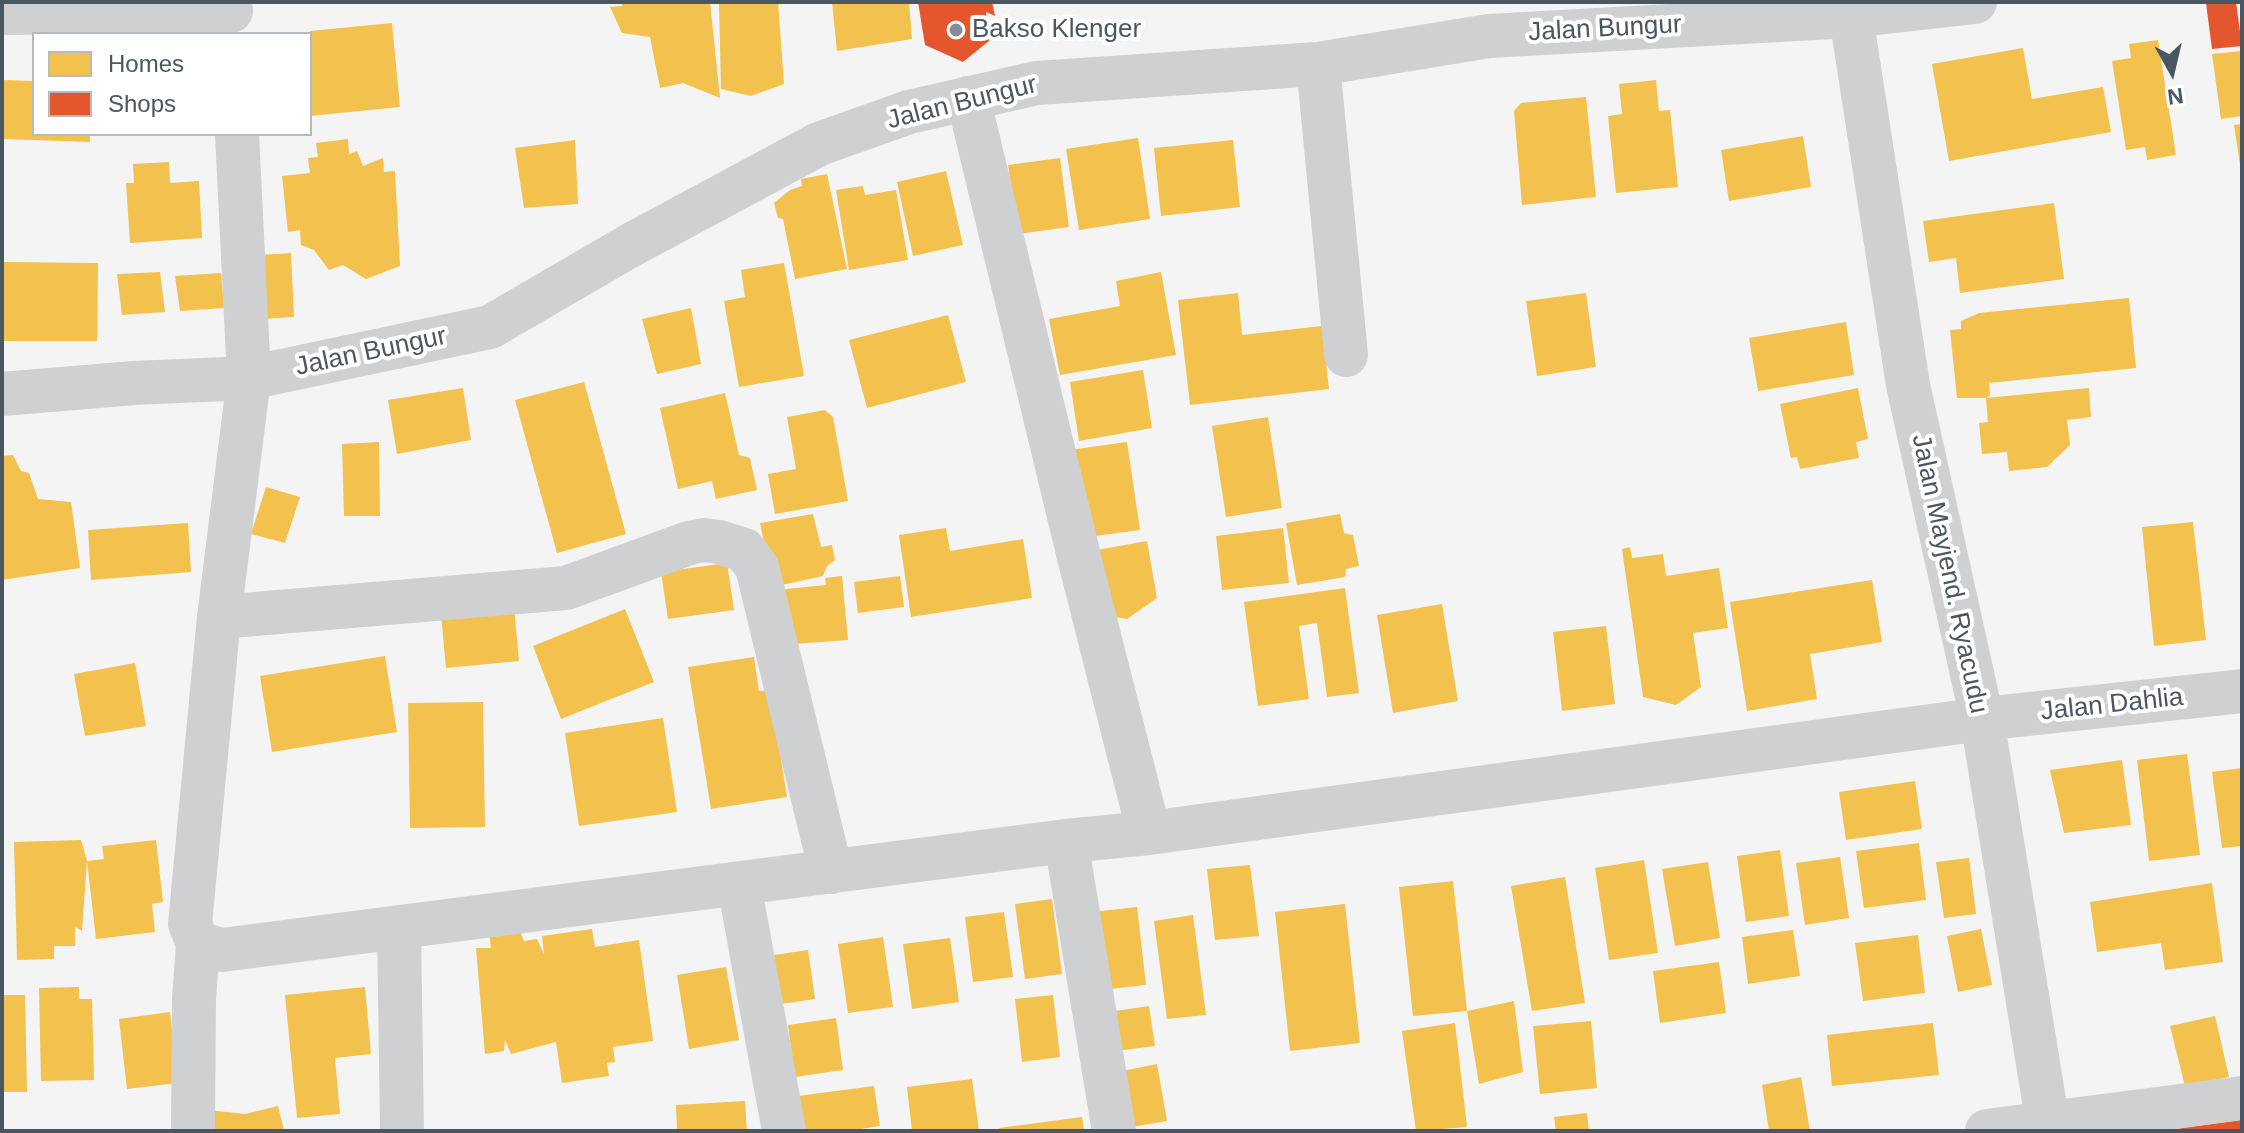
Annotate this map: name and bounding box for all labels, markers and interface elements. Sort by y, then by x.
street label: Jalan Bungur [1528,9,1682,49]
place label: Bakso Klenger [972,14,1141,46]
marker: Bakso Klenger [947,21,965,39]
legend [32,32,312,136]
north arrow [2132,32,2212,112]
text: Homes [108,50,184,77]
street label: Jalan Bungur [884,69,1040,137]
text: N [2166,83,2185,110]
text: Shops [108,90,176,117]
street label: Jalan Bungur [293,321,449,383]
street label: Jalan Mayjend. Ryacudu [1904,432,1994,716]
street label: Jalan Dahlia [2039,682,2185,728]

